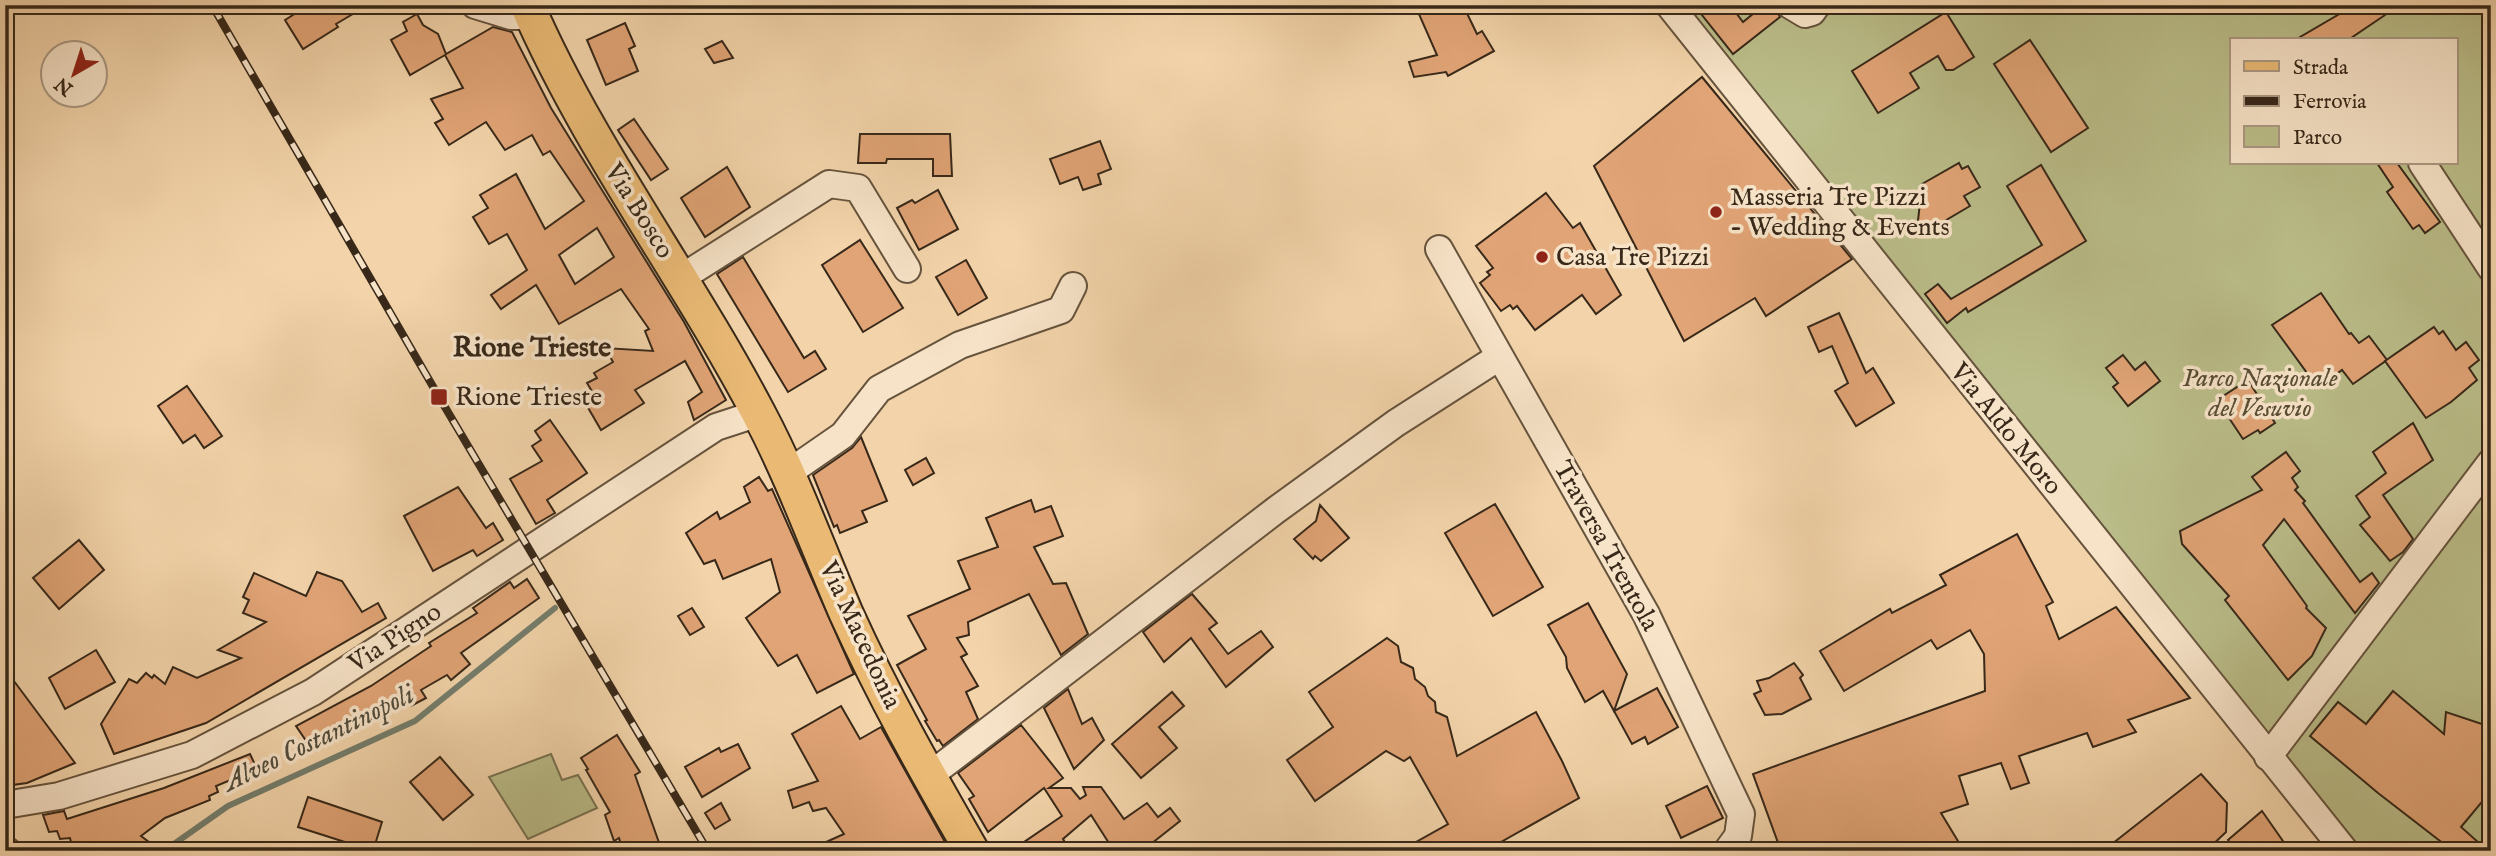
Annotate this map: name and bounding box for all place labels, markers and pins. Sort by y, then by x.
place label: Masseria Tre Pizzi - Wedding & Events [1730,181,1950,244]
marker: Masseria Tre Pizzi - Wedding & Events [1708,204,1724,220]
place label: Casa Tre Pizzi [1556,241,1709,274]
marker: Casa Tre Pizzi [1534,249,1550,265]
place label: Rione Trieste [455,381,602,414]
marker: Rione Trieste [429,387,449,407]

